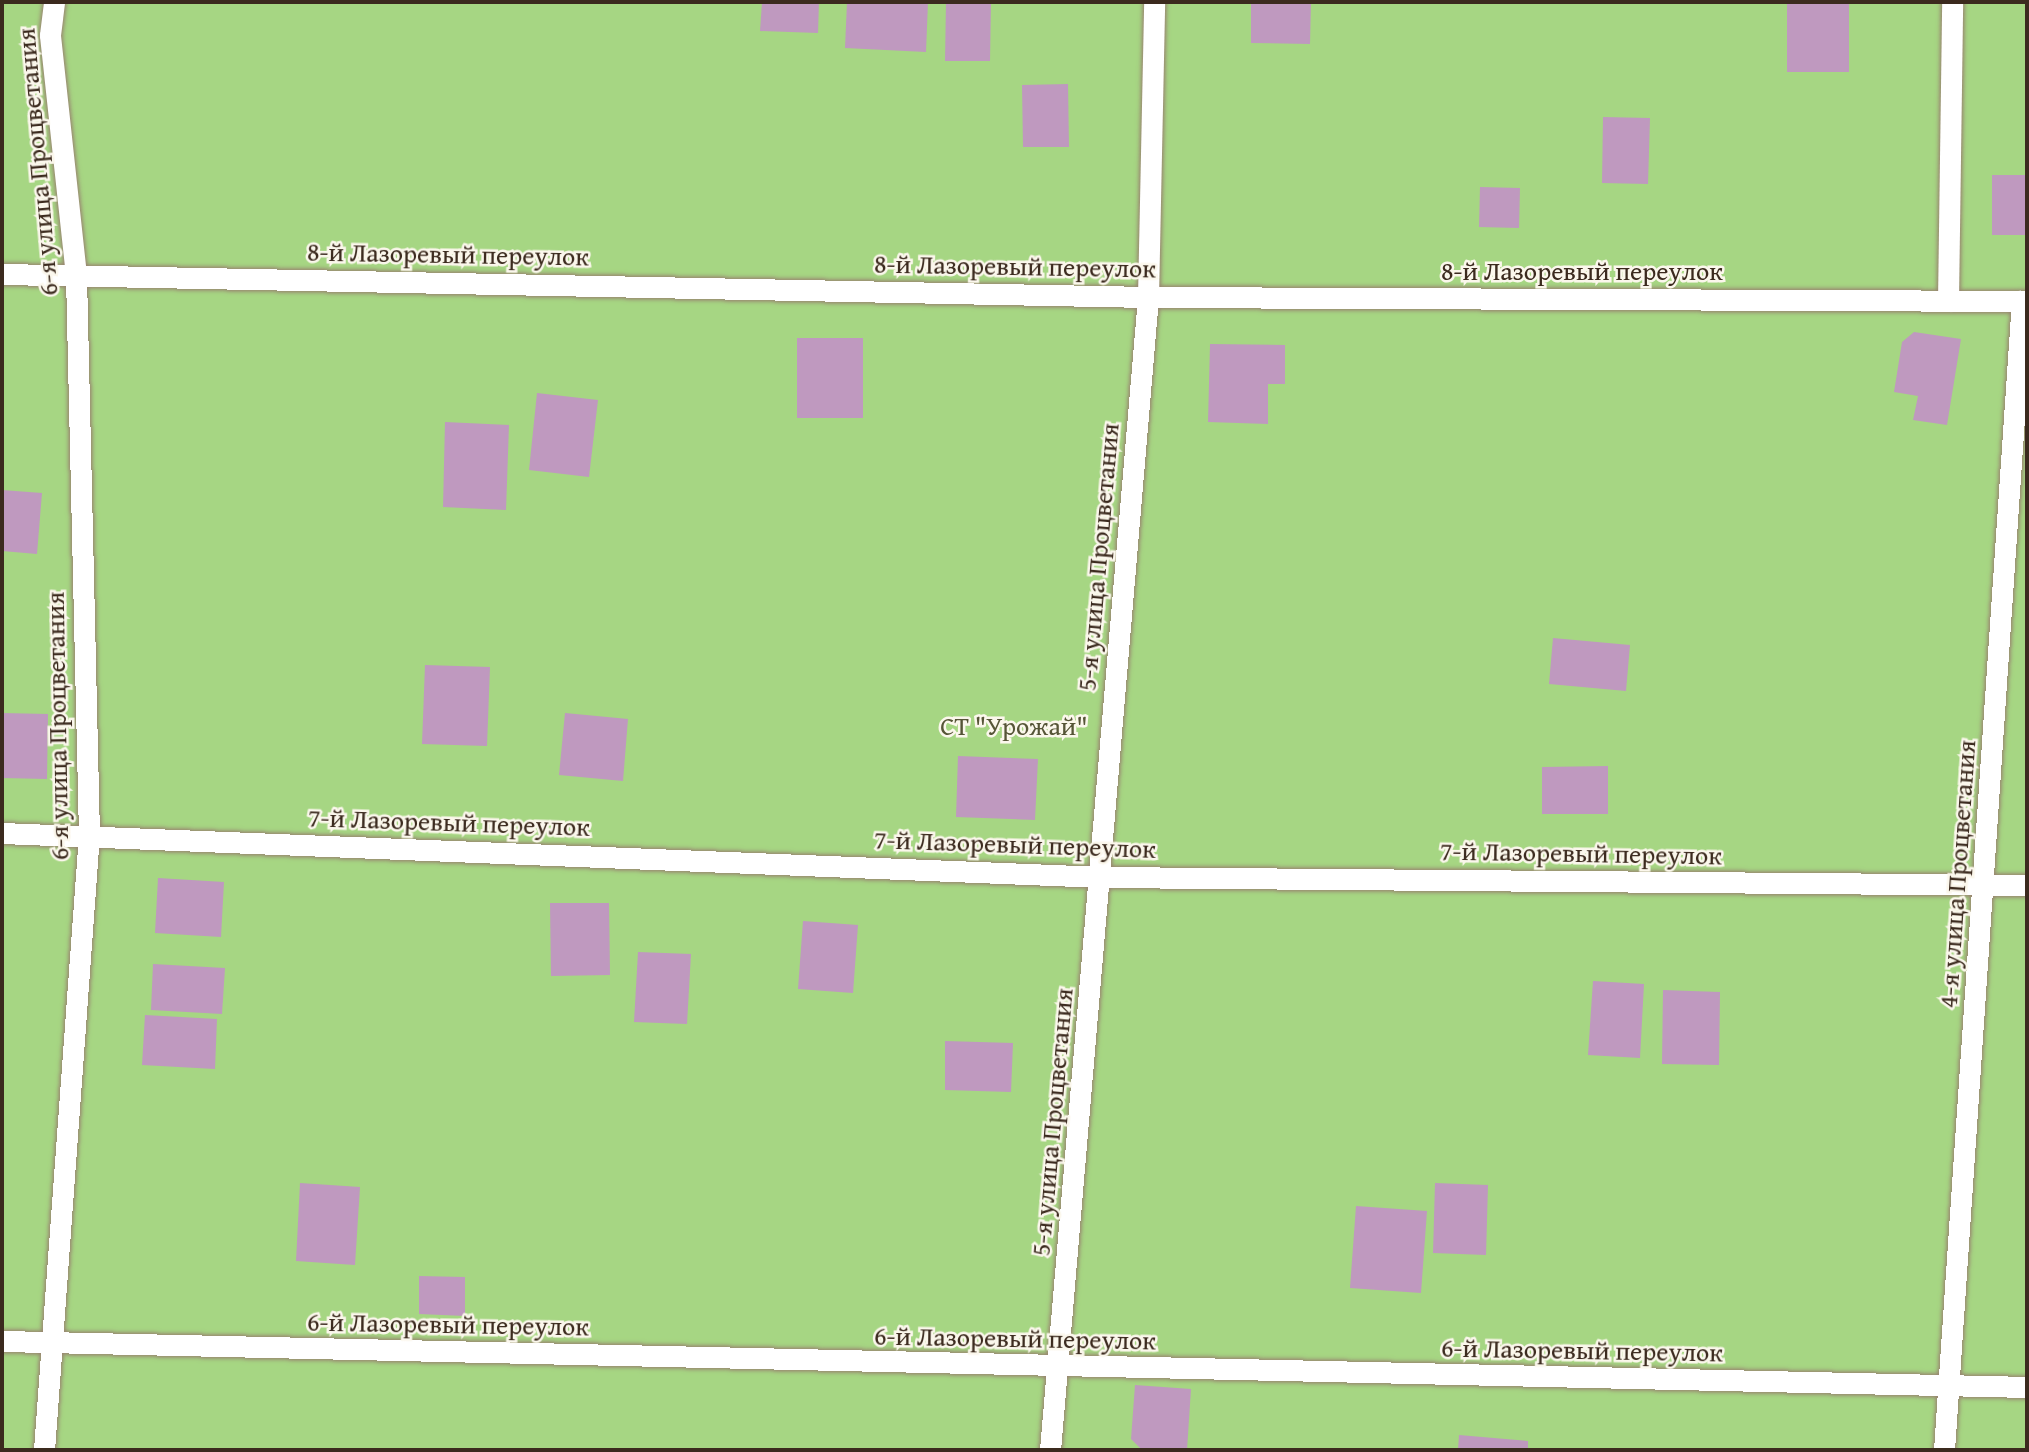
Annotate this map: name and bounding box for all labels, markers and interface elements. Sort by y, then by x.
street label: 6-я улица Процветания [10,27,64,297]
street label: 8-й Лазоревый переулок [307,236,589,272]
street label: 8-й Лазоревый переулок [874,248,1156,284]
street label: 8-й Лазоревый переулок [1441,255,1723,287]
street label: 5-я улица Процветания [1071,422,1125,692]
street label: 6-я улица Процветания [39,591,75,861]
park label: СТ "Урожай" [940,710,1088,742]
street label: 4-я улица Процветания [1932,739,1982,1009]
street label: 7-й Лазоревый переулок [308,801,590,843]
street label: 7-й Лазоревый переулок [874,823,1156,865]
street label: 7-й Лазоревый переулок [1440,835,1722,871]
street label: 5-я улица Процветания [1025,987,1079,1257]
street label: 6-й Лазоревый переулок [307,1306,589,1342]
street label: 6-й Лазоревый переулок [874,1320,1156,1356]
street label: 6-й Лазоревый переулок [1441,1332,1723,1368]

